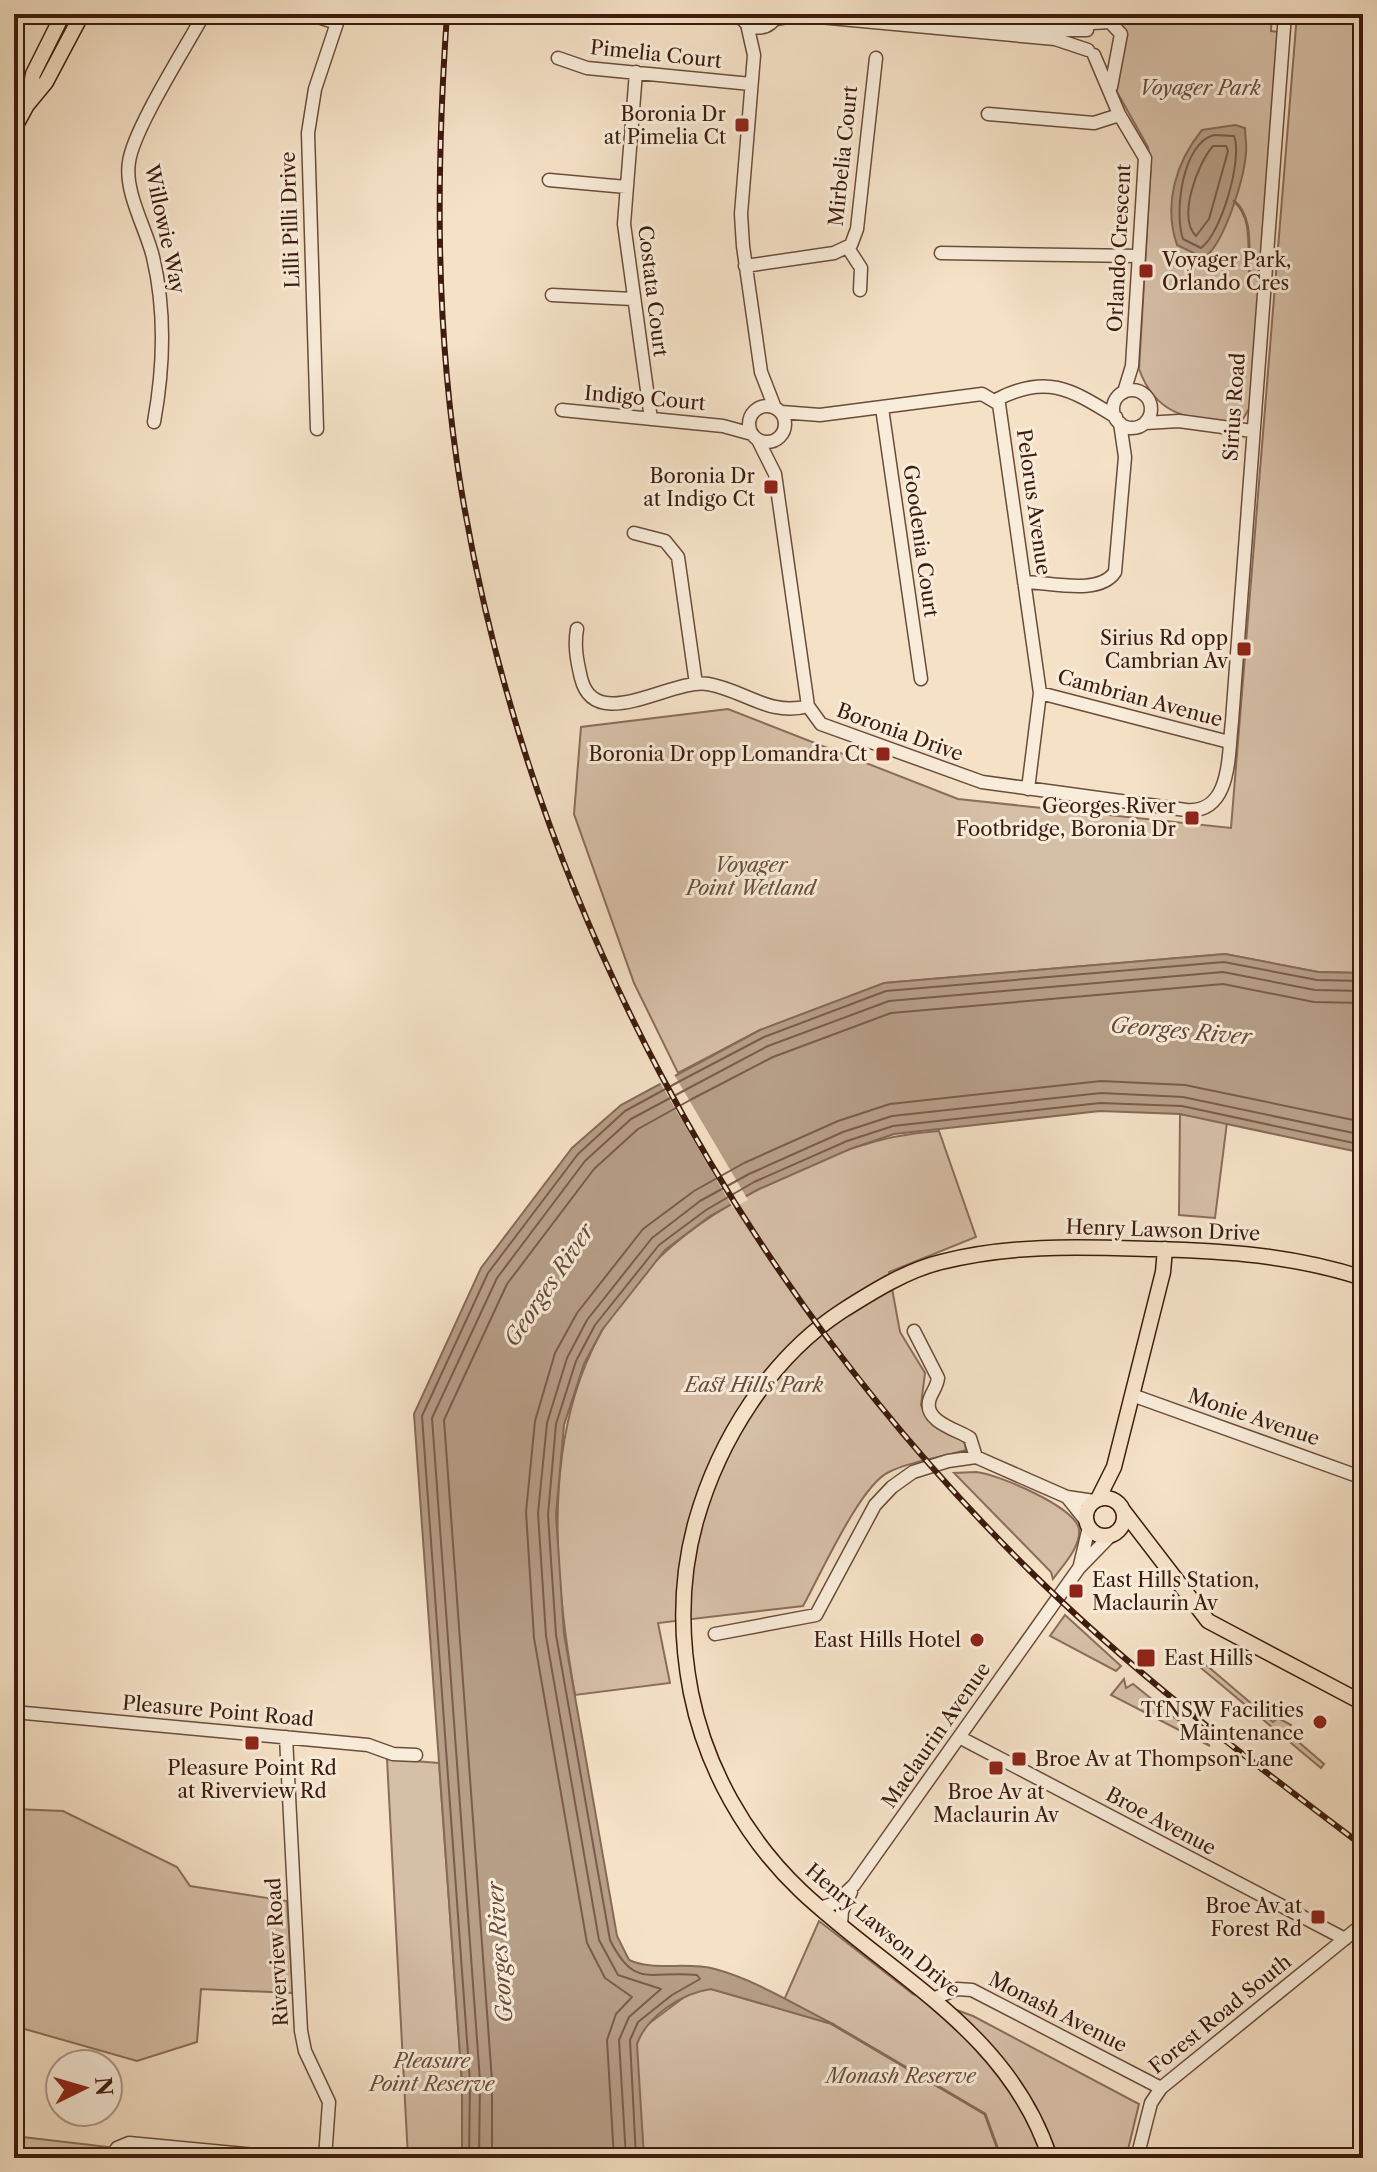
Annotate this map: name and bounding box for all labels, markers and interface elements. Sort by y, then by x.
street label: Pimelia Court [589,35,723,73]
park label: Voyager Park [1139,76,1261,100]
street label: Mirbelia Court [824,85,862,227]
place label: Boronia Dr at Pimelia Ct [604,102,727,149]
marker: Boronia Dr at Pimelia Ct [733,116,751,134]
street label: Lilli Pilli Drive [276,151,304,289]
street label: Willowie Way [139,161,191,297]
street label: Orlando Crescent [1103,163,1135,333]
street label: Costata Court [633,224,673,358]
place label: Voyager Park, Orlando Cres [1161,248,1291,295]
marker: Voyager Park, Orlando Cres [1137,262,1155,280]
street label: Sirius Road [1218,352,1250,462]
street label: Indigo Court [583,381,707,415]
street label: Pelorus Avenue [1012,427,1056,577]
street label: Goodenia Court [898,463,944,619]
place label: Boronia Dr at Indigo Ct [643,464,756,511]
marker: Boronia Dr at Indigo Ct [762,478,780,496]
place label: Sirius Rd opp Cambrian Av [1100,626,1229,673]
marker: Sirius Rd opp Cambrian Av [1235,640,1253,658]
street label: Cambrian Avenue [1055,664,1225,732]
street label: Boronia Drive [833,698,967,766]
place label: Boronia Dr opp Lomandra Ct [589,742,867,766]
marker: Boronia Dr opp Lomandra Ct [874,745,892,763]
place label: Georges River Footbridge, Boronia Dr [956,794,1177,841]
marker: Georges River Footbridge, Boronia Dr [1183,809,1201,827]
park label: Voyager Point Wetland [684,853,818,900]
water label: Georges River [1109,1011,1255,1051]
street label: Henry Lawson Drive [1065,1215,1261,1245]
water label: Georges River [498,1217,601,1351]
park label: East Hills Park [683,1373,824,1397]
street label: Monie Avenue [1185,1383,1323,1451]
place label: East Hills Station, Maclaurin Av [1092,1568,1259,1615]
marker: East Hills Station, Maclaurin Av [1067,1582,1085,1600]
place label: East Hills Hotel [813,1628,961,1652]
marker: East Hills Hotel [968,1631,986,1649]
place label: East Hills [1164,1646,1253,1670]
marker: East Hills [1135,1647,1157,1669]
street label: Maclaurin Avenue [877,1657,995,1813]
street label: Pleasure Point Road [121,1691,315,1731]
place label: TfNSW Facilities Maintenance [1141,1698,1304,1745]
marker: TfNSW Facilities Maintenance [1311,1713,1329,1731]
marker: Pleasure Point Rd at Riverview Rd [243,1734,261,1752]
place label: Broe Av at Thompson Lane [1035,1747,1293,1771]
marker: Broe Av at Thompson Lane [1010,1750,1028,1768]
place label: Pleasure Point Rd at Riverview Rd [167,1756,337,1803]
marker: Broe Av at Maclaurin Av [987,1759,1005,1777]
place label: Broe Av at Maclaurin Av [933,1780,1060,1827]
street label: Broe Avenue [1102,1782,1220,1860]
street label: Henry Lawson Drive [801,1858,965,2002]
street label: Riverview Road [261,1877,293,2027]
water label: Georges River [481,1879,518,2024]
place label: Broe Av at Forest Rd [1205,1894,1302,1941]
marker: Broe Av at Forest Rd [1309,1908,1327,1926]
street label: Forest Road South [1144,1949,1296,2079]
street label: Monash Avenue [985,1967,1131,2057]
north arrow [44,2048,124,2128]
park label: Pleasure Point Reserve [367,2049,496,2096]
park label: Monash Reserve [824,2064,977,2088]
text: N [89,2076,118,2097]

